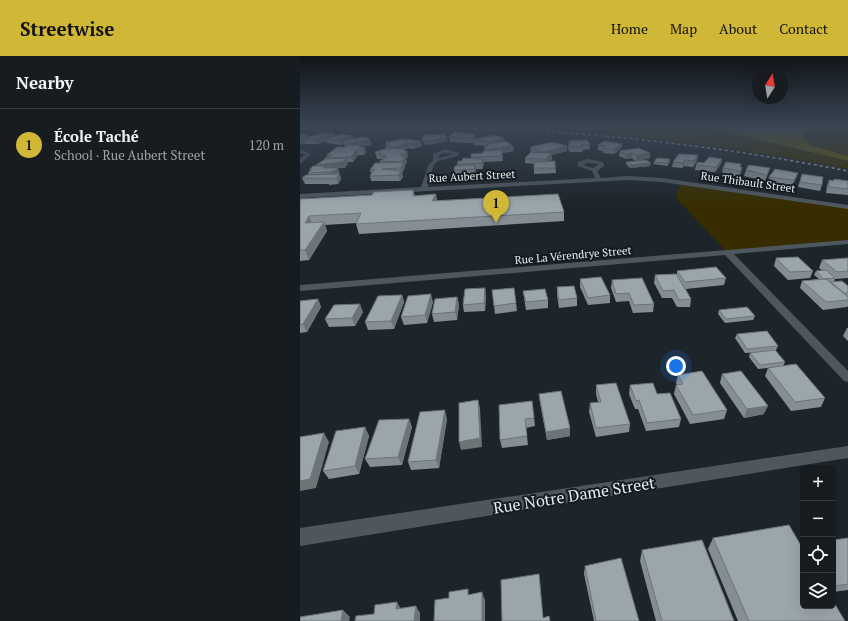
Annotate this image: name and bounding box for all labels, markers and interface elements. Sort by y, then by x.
text: Streetwise [20,16,114,41]
text: Home [611,19,648,38]
text: Map [670,19,697,38]
text: About [719,19,757,38]
text: Contact [779,19,828,38]
north arrow [752,68,788,104]
text: Nearby [16,71,74,94]
text: École Taché [54,126,139,146]
text: 1 [25,136,33,154]
text: 120 m [249,136,284,154]
text: School · Rue Aubert Street [54,146,205,164]
street label: Rue Aubert Street [428,167,516,185]
street label: Rue Thibault Street [700,168,796,196]
pin: 1 [483,190,509,223]
street label: Rue La Vérendrye Street [514,243,632,267]
your location [666,356,686,376]
map controls [800,465,836,609]
button: + [800,465,836,501]
street label: Rue Notre Dame Street [492,471,657,519]
button: − [800,501,836,537]
button: locate [800,537,836,573]
button: layers [800,573,836,609]

